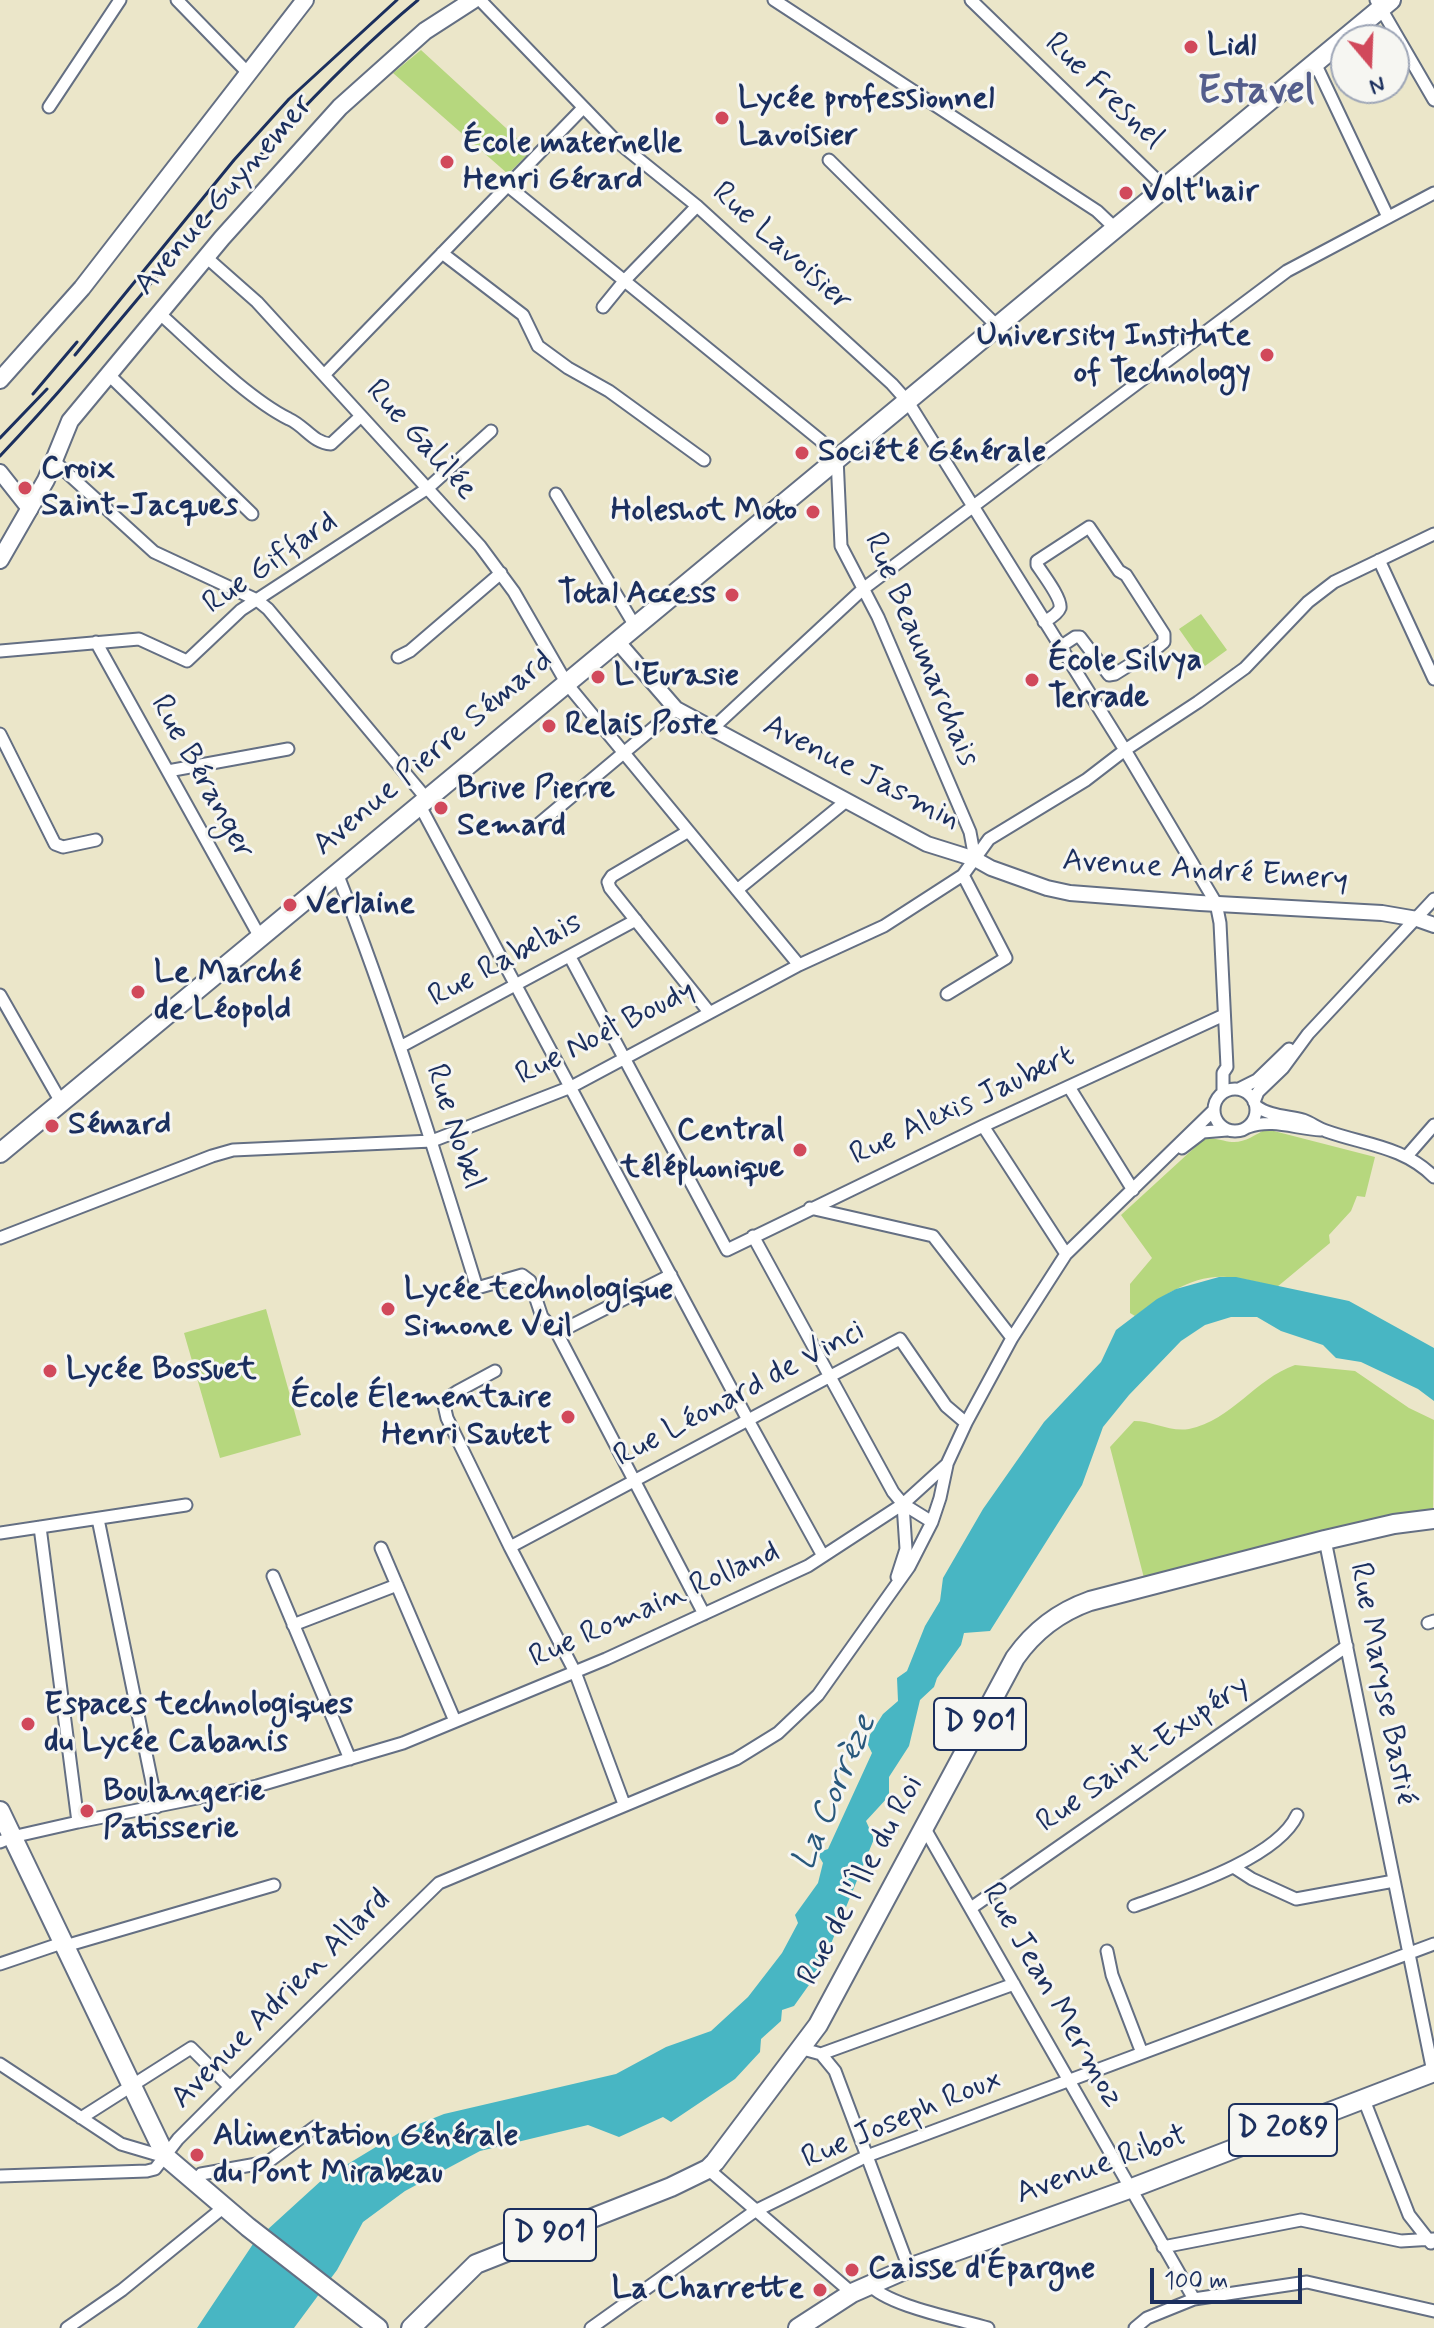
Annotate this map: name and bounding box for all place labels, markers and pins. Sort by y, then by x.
place label: Lidl [1207,28,1256,66]
marker: Lidl [1182,38,1200,56]
place label: Lycée professionnel Lavoisier [738,81,994,156]
marker: Lycée professionnel Lavoisier [713,109,731,127]
place label: École maternelle Henri Gérard [463,125,682,200]
marker: École maternelle Henri Gérard [438,153,456,171]
place label: Volt'hair [1142,174,1259,212]
marker: Volt'hair [1117,184,1135,202]
place label: University Institute of Technology [976,318,1251,393]
marker: University Institute of Technology [1258,346,1276,364]
place label: Société Générale [818,434,1046,472]
marker: Société Générale [793,444,811,462]
place label: Croix Saint-Jacques [41,451,238,526]
marker: Croix Saint-Jacques [16,479,34,497]
place label: Holeshot Moto [611,493,797,531]
marker: Holeshot Moto [804,503,822,521]
place label: Total Access [558,576,716,614]
marker: Total Access [723,586,741,604]
place label: École Silvya Terrade [1048,643,1202,718]
place label: L'Eurasie [614,658,739,696]
marker: L'Eurasie [589,668,607,686]
marker: École Silvya Terrade [1023,671,1041,689]
place label: Relais Poste [565,707,718,745]
marker: Relais Poste [540,717,558,735]
place label: Brive Pierre Semard [457,771,615,846]
marker: Brive Pierre Semard [432,799,450,817]
place label: Verlaine [306,886,415,924]
marker: Verlaine [281,896,299,914]
place label: Le Marché de Léopold [154,955,301,1030]
marker: Le Marché de Léopold [129,983,147,1001]
place label: Sémard [68,1107,171,1145]
place label: Central téléphonique [621,1113,784,1188]
marker: Sémard [43,1117,61,1135]
marker: Central téléphonique [791,1141,809,1159]
place label: Lycée technologique Simone Veil [404,1272,673,1347]
marker: Lycée technologique Simone Veil [379,1300,397,1318]
place label: Lycée Bossuet [66,1352,257,1390]
marker: Lycée Bossuet [41,1362,59,1380]
place label: École Élementaire Henri Sautet [290,1380,552,1455]
marker: École Élementaire Henri Sautet [559,1408,577,1426]
place label: Espaces technologiques du Lycée Cabanis [44,1687,353,1762]
marker: Espaces technologiques du Lycée Cabanis [19,1715,37,1733]
place label: Boulangerie Patisserie [103,1774,265,1849]
marker: Boulangerie Patisserie [78,1802,96,1820]
place label: Alimentation Générale du Pont Mirabeau [213,2118,518,2193]
marker: Alimentation Générale du Pont Mirabeau [188,2146,206,2164]
place label: Caisse d'Épargne [868,2251,1095,2289]
marker: Caisse d'Épargne [843,2261,861,2279]
place label: La Charrette [612,2271,804,2309]
marker: La Charrette [811,2281,829,2299]

